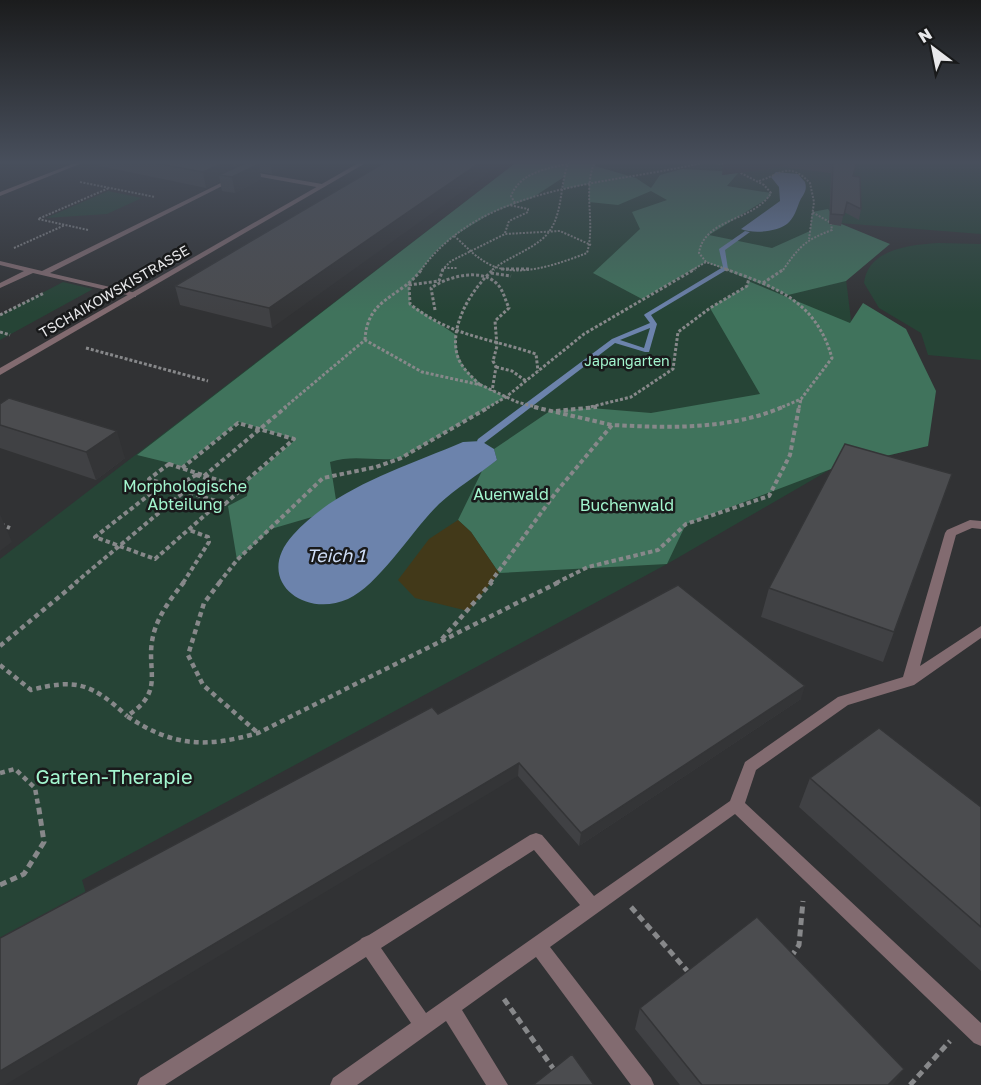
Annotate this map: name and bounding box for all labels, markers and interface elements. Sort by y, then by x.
north arrow [903,18,963,78]
text: N [915,24,936,47]
street label: TSCHAIKOWSKISTRASSE [36,241,192,341]
park label: Japangarten [584,352,670,369]
park label: Morphologische Abteilung [123,476,247,514]
park label: Auenwald [473,484,549,504]
park label: Buchenwald [580,495,674,515]
water label: Teich 1 [307,544,366,566]
park label: Garten-Therapie [36,764,192,788]

